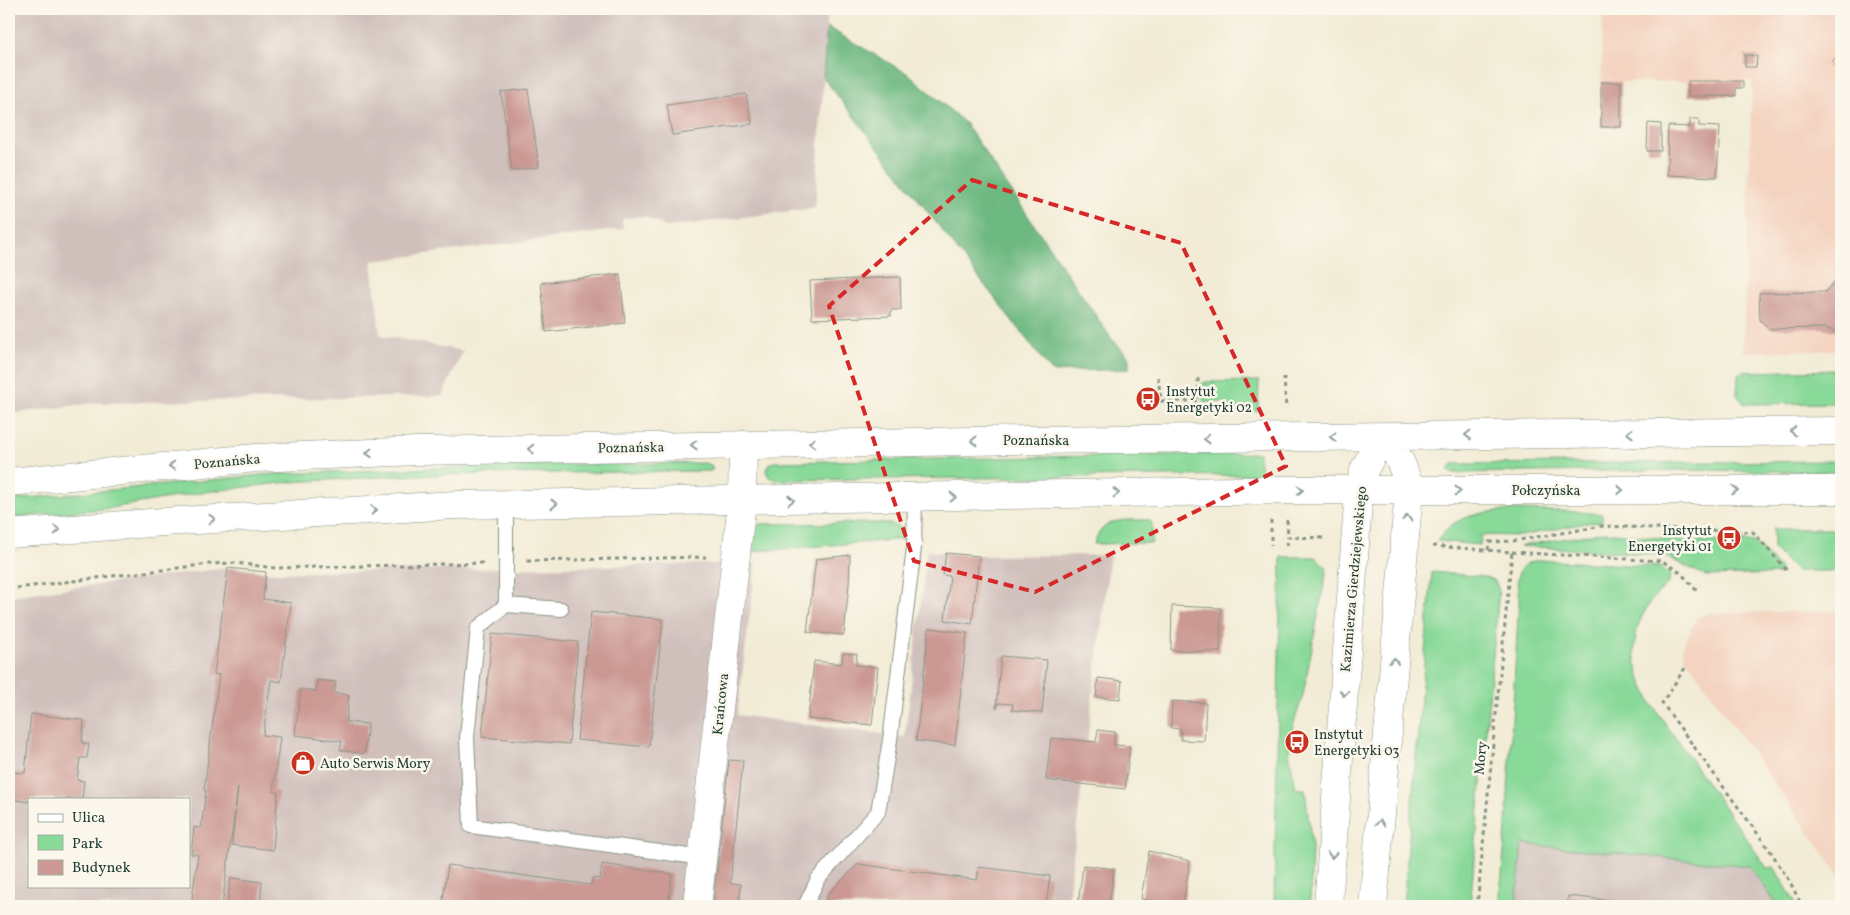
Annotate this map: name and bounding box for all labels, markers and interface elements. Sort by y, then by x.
place label: Instytut Energetyki 02 [1166,383,1252,418]
bus stop icon: Instytut Energetyki 02 [1135,386,1161,412]
one-way arrow [1788,426,1796,436]
one-way arrow [1626,428,1634,438]
one-way arrow [1463,430,1471,441]
street label: Poznańska [1003,432,1069,451]
one-way arrow [1329,432,1337,442]
one-way arrow [1202,434,1210,444]
one-way arrow [970,436,978,446]
street label: Poznańska [598,438,665,459]
one-way arrow [807,438,815,449]
one-way arrow [690,440,698,451]
one-way arrow [527,443,535,454]
one-way arrow [365,448,372,458]
street label: Poznańska [193,450,261,475]
one-way arrow [168,460,176,471]
street label: Połczyńska [1511,482,1581,501]
one-way arrow [1616,484,1624,495]
one-way arrow [1732,484,1740,495]
one-way arrow [1296,485,1304,495]
street label: Kazimierza Gierdziejewskiego [1337,485,1372,673]
one-way arrow [1454,486,1462,496]
one-way arrow [1112,488,1120,498]
one-way arrow [950,491,958,502]
one-way arrow [788,495,795,505]
one-way arrow [550,499,558,509]
one-way arrow [370,505,378,516]
one-way arrow [1401,513,1412,521]
one-way arrow [208,514,216,525]
place label: Instytut Energetyki 01 [1628,522,1712,557]
one-way arrow [54,524,62,535]
bus stop icon: Instytut Energetyki 01 [1716,525,1742,551]
one-way arrow [1388,657,1399,665]
street label: Krańcowa [709,672,734,736]
one-way arrow [1338,690,1349,698]
place label: Instytut Energetyki 03 [1314,726,1399,761]
bus stop icon: Instytut Energetyki 03 [1284,729,1310,755]
street label: Mory [1471,740,1492,776]
shop icon: Auto Serwis Mory [290,750,316,776]
place label: Auto Serwis Mory [320,755,431,774]
legend [28,798,190,888]
text: Ulica [72,808,105,829]
one-way arrow [1374,819,1385,827]
text: Park [72,834,103,855]
one-way arrow [1326,852,1337,860]
text: Budynek [72,858,131,879]

